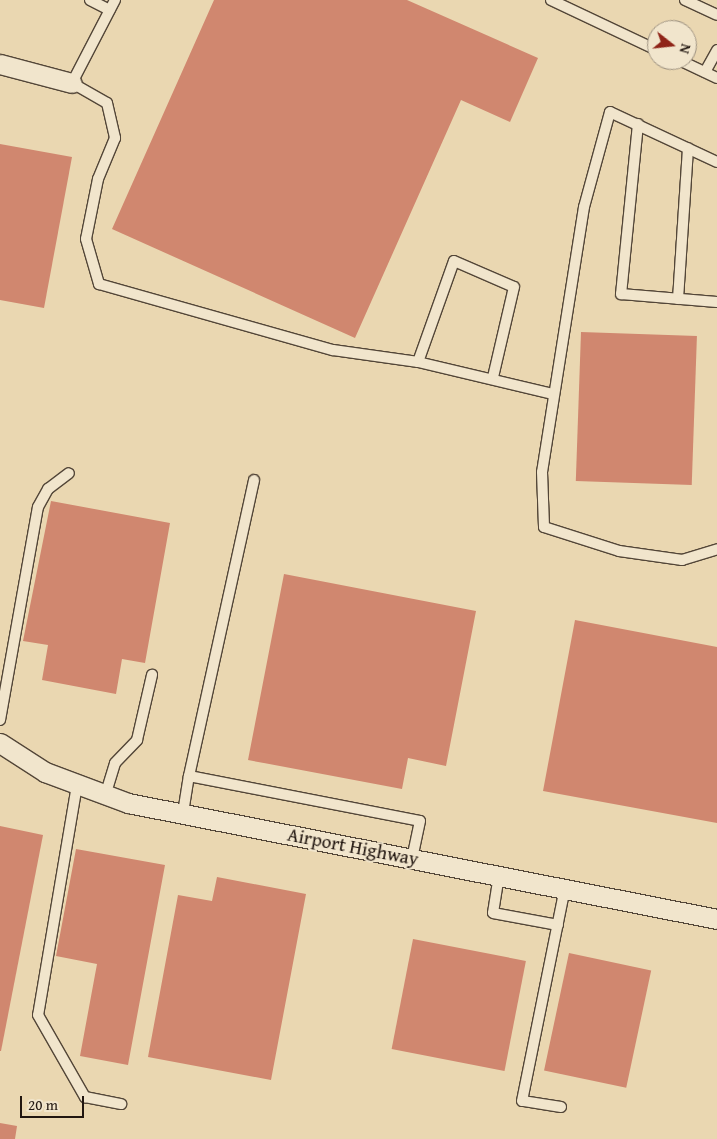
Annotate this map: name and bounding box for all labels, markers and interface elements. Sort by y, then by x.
north arrow [647,20,697,70]
text: N [675,42,696,56]
street label: Airport Highway [286,823,420,871]
scale bar [22,1086,86,1118]
text: 20 m [28,1094,58,1115]

